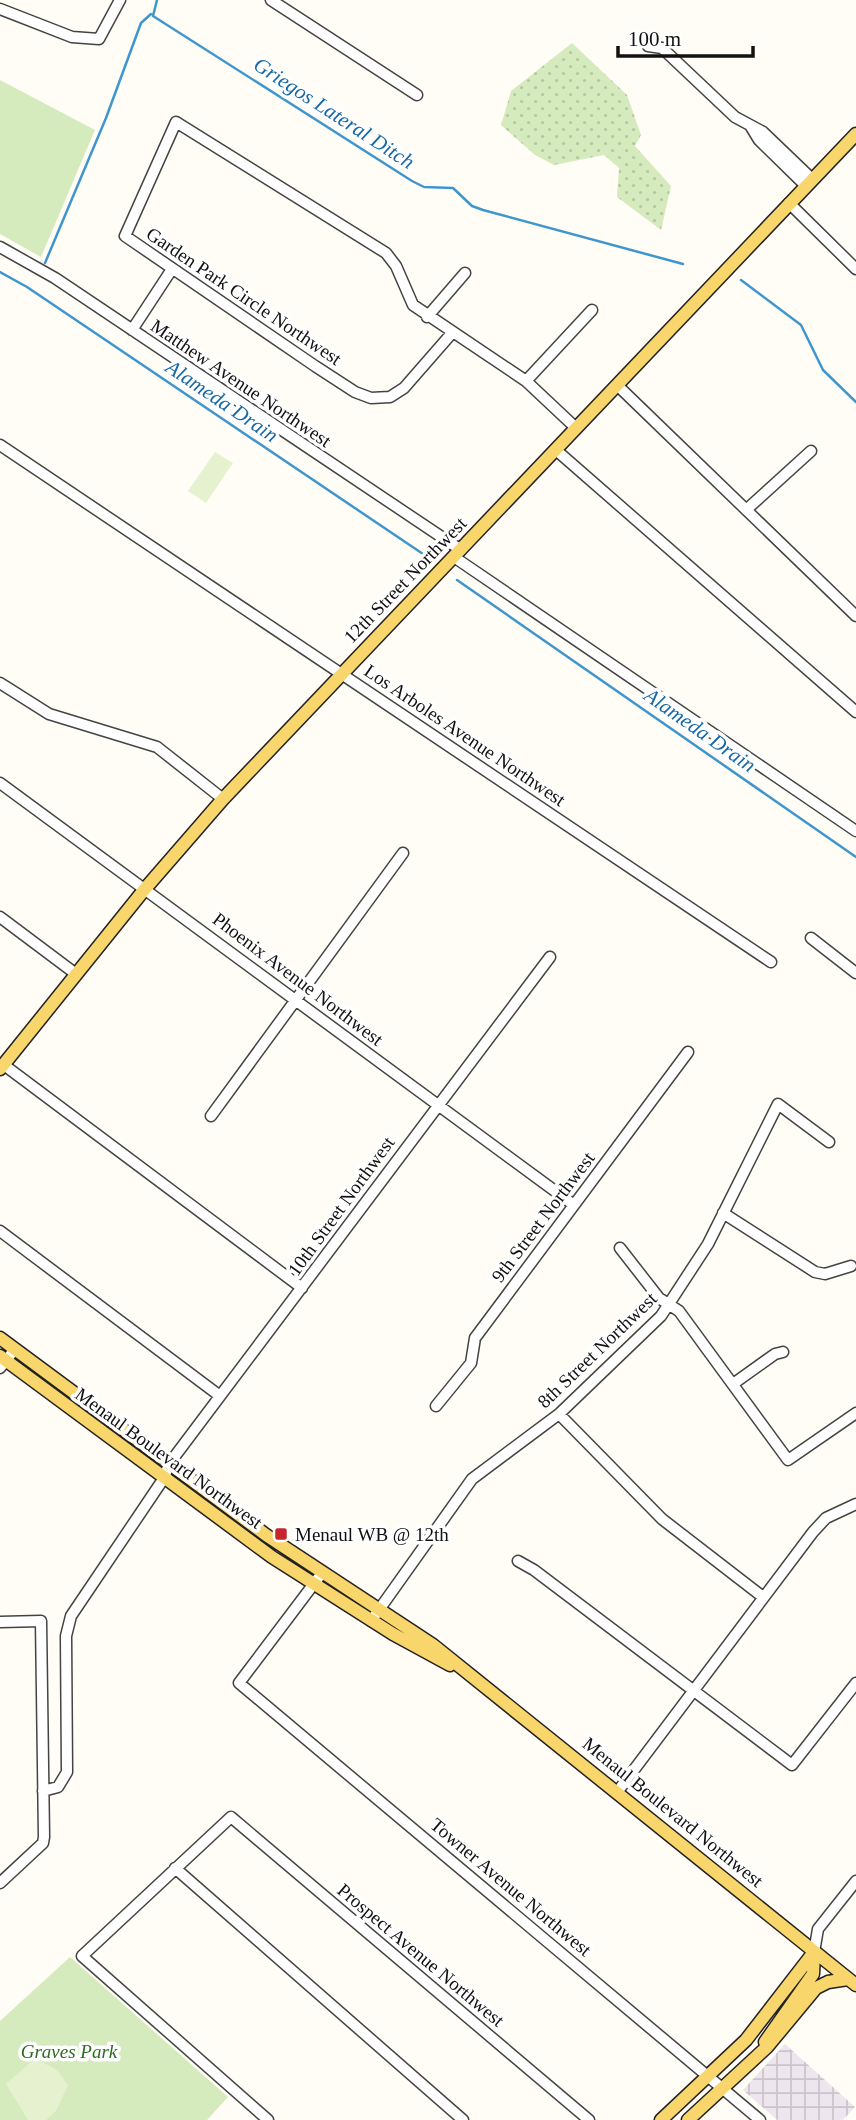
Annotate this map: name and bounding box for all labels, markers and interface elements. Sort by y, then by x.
scale bar [618,14,753,58]
text: 100 m [628,27,681,51]
water label: Griegos Lateral Ditch [249,52,419,174]
street label: Garden Park Circle Northwest [143,223,346,370]
street label: Matthew Avenue Northwest [147,315,336,452]
water label: Alameda Drain [160,354,283,447]
street label: 12th Street Northwest [340,512,471,647]
street label: Los Arboles Avenue Northwest [361,660,570,811]
water label: Alameda Drain [638,682,760,777]
street label: Phoenix Avenue Northwest [209,908,388,1050]
street label: 10th Street Northwest [283,1132,399,1280]
street label: 9th Street Northwest [487,1147,599,1286]
street label: 8th Street Northwest [533,1287,661,1412]
street label: Menaul Boulevard Northwest [71,1383,267,1533]
place label: Menaul WB @ 12th [295,1524,449,1545]
marker: Menaul WB @ 12th [273,1526,289,1542]
street label: Menaul Boulevard Northwest [579,1733,768,1892]
street label: Towner Avenue Northwest [426,1814,596,1961]
street label: Prospect Avenue Northwest [334,1879,509,2031]
park label: Graves Park [21,2041,118,2062]

